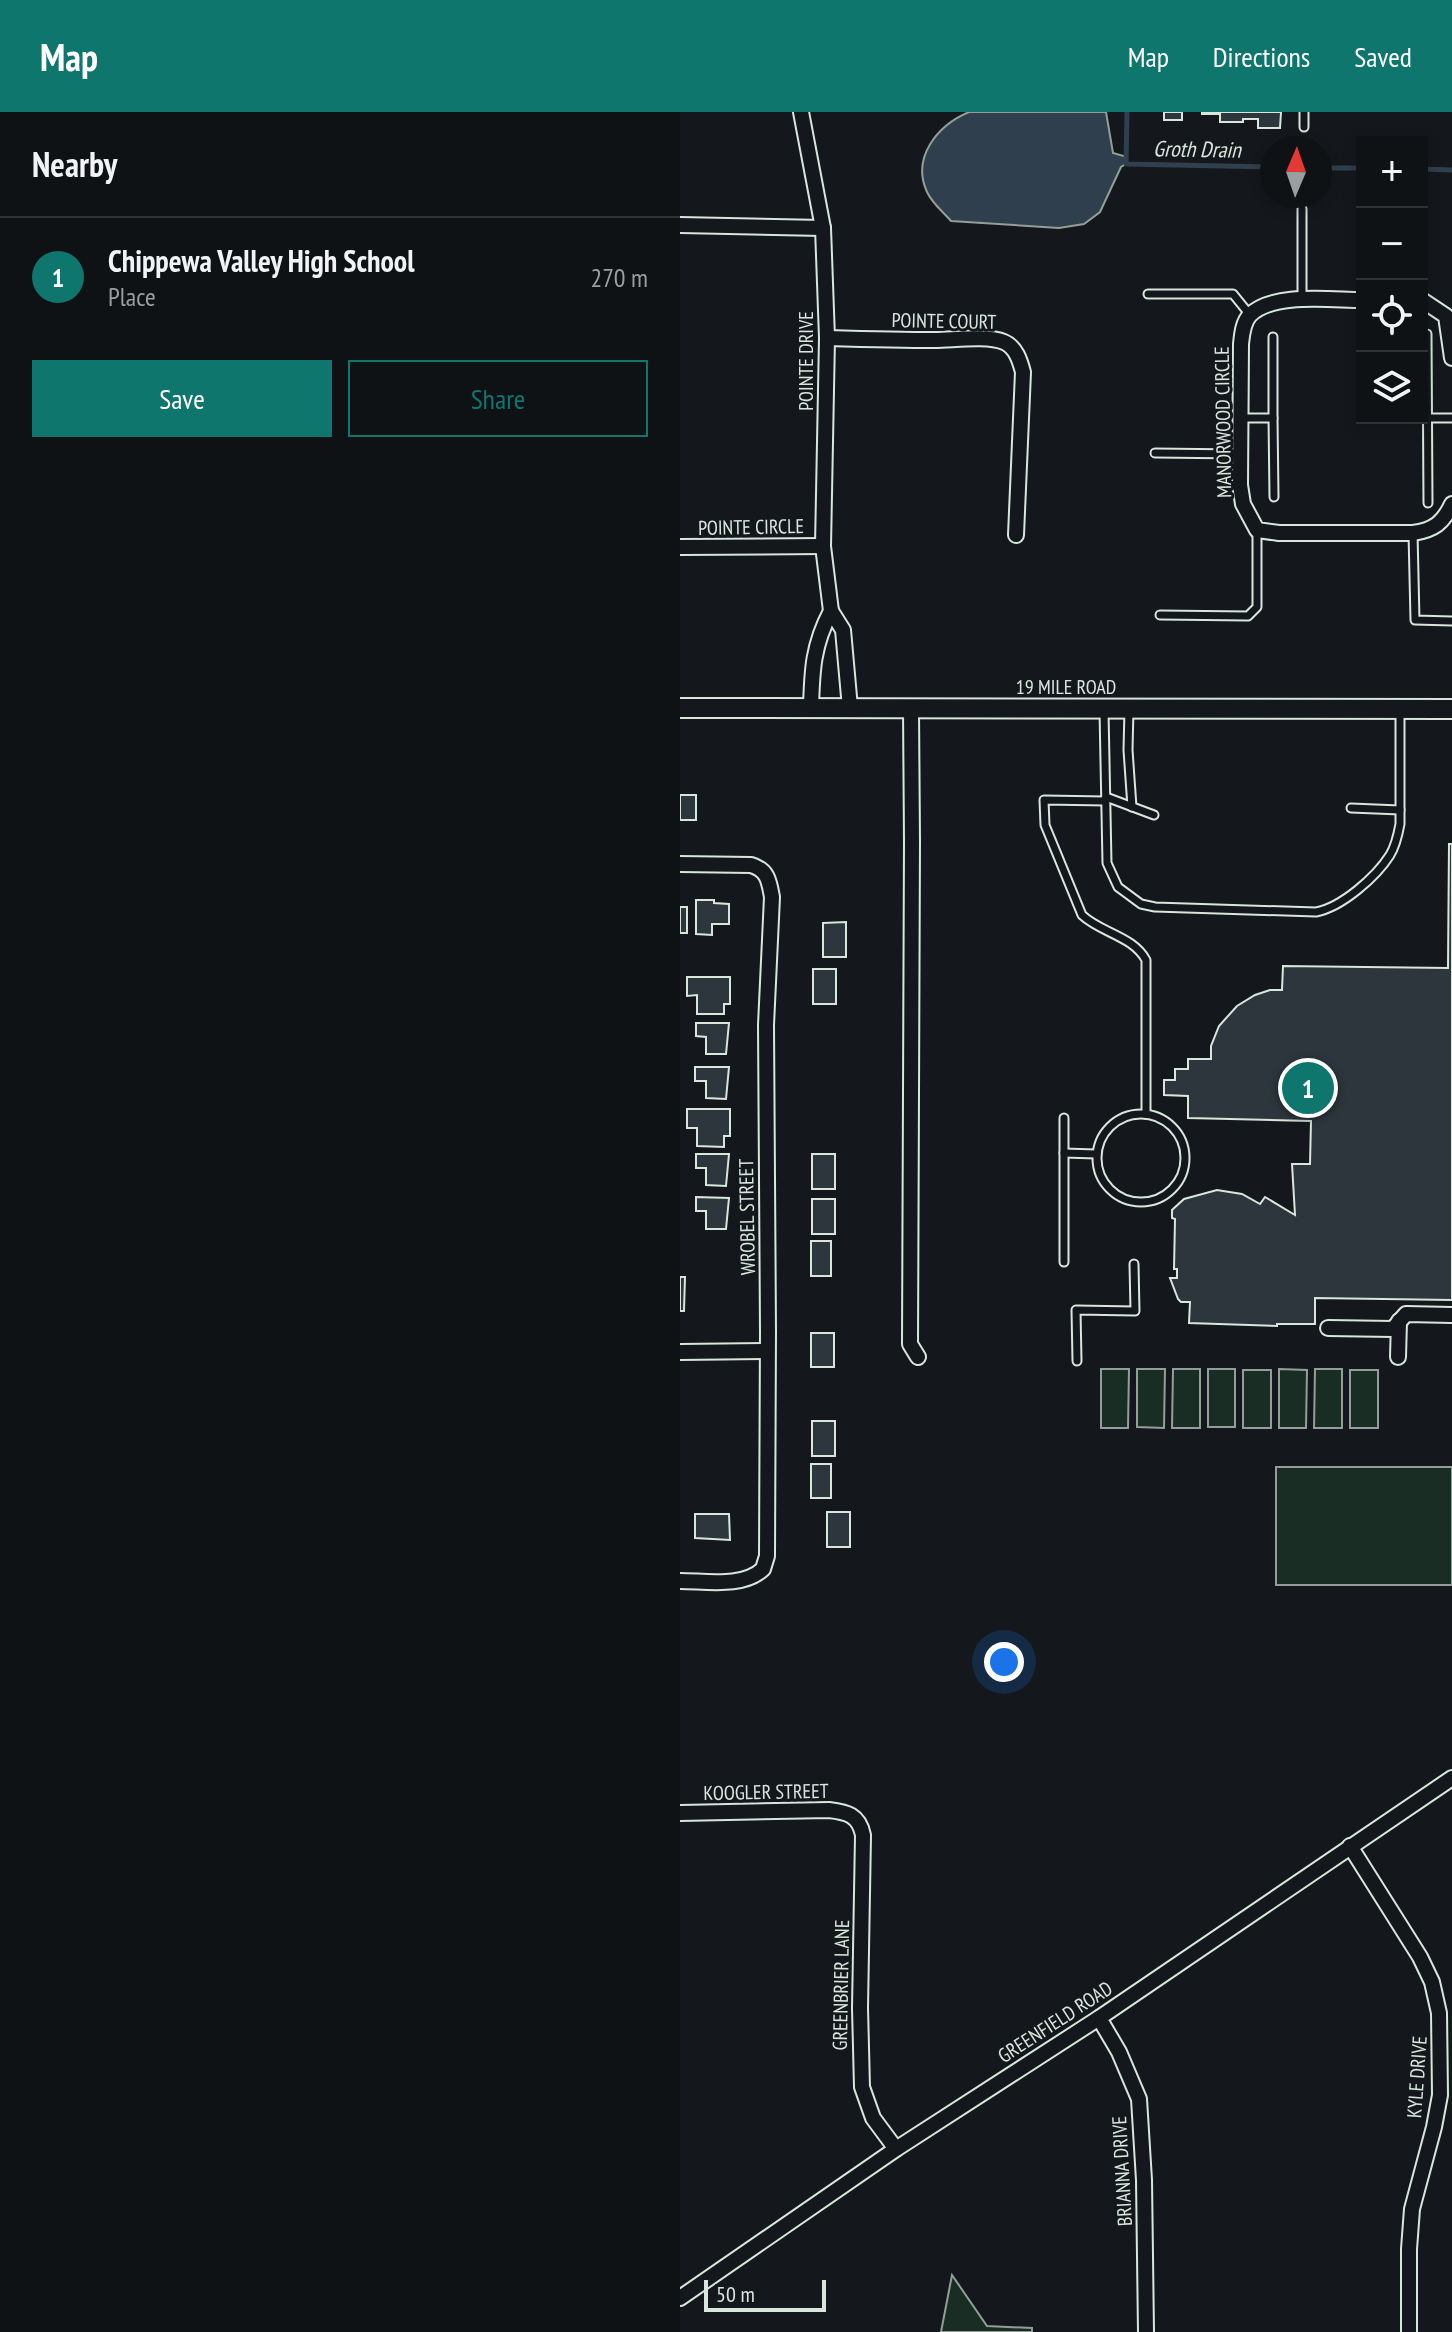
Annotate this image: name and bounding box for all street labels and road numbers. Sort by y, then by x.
street label: POINTE COURT [891,307,997,335]
street label: POINTE DRIVE [793,311,819,411]
street label: MANORWOOD CIRCLE [1209,346,1237,498]
street label: POINTE CIRCLE [698,513,804,541]
street label: 19 MILE ROAD [1016,674,1116,700]
street label: WROBEL STREET [733,1158,761,1275]
street label: KOOGLER STREET [703,1778,829,1806]
street label: GREENBRIER LANE [827,1919,855,2051]
street label: GREENFIELD ROAD [993,1975,1117,2069]
street label: KYLE DRIVE [1401,2035,1433,2119]
street label: BRIANNA DRIVE [1106,2115,1138,2227]

